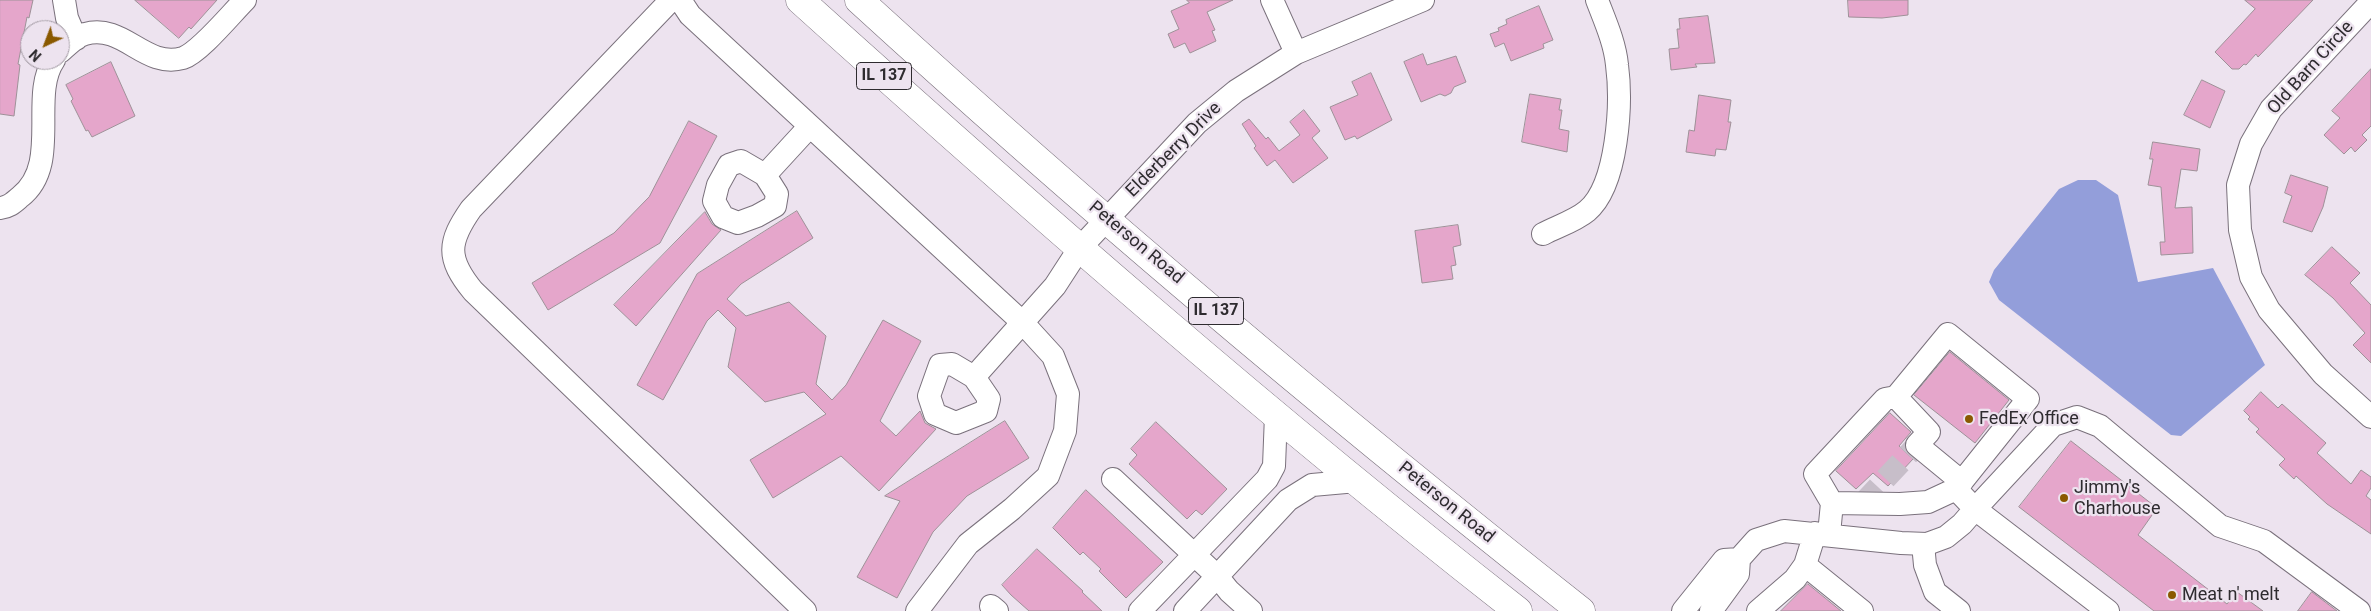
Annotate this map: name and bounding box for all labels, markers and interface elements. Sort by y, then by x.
street label: Old Barn Circle [2263,17,2359,119]
north arrow [20,20,70,70]
text: N [26,46,45,64]
road number: IL 137 [856,62,912,90]
street label: Elderberry Drive [1122,98,1226,202]
street label: Peterson Road [1084,197,1188,289]
road number: IL 137 [1188,298,1244,324]
place label: FedEx Office [1979,408,2079,430]
marker: FedEx Office [1963,413,1975,425]
street label: Peterson Road [1394,458,1498,548]
place label: Jimmy's Charhouse [2074,477,2160,520]
marker: Jimmy's Charhouse [2058,492,2070,504]
place label: Meat n' melt [2182,584,2280,606]
marker: Meat n' melt [2166,589,2178,601]

